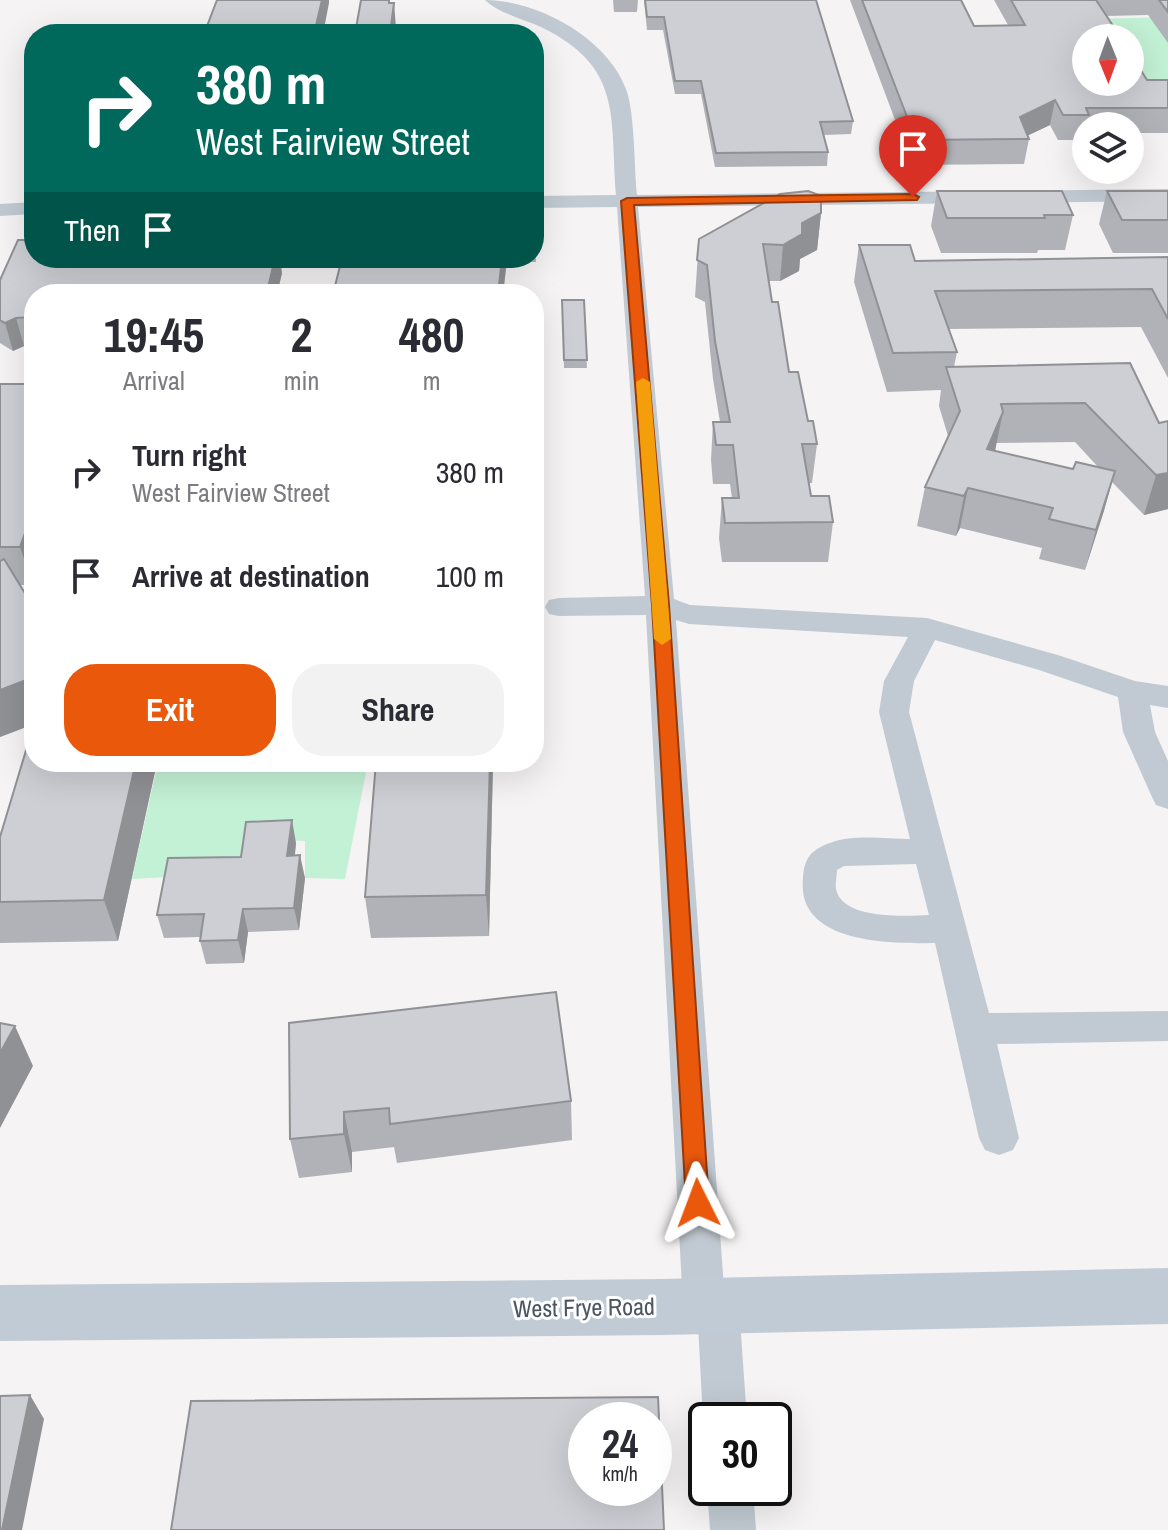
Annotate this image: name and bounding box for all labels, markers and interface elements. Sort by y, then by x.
north arrow [1072,24,1144,96]
map controls [1072,24,1144,184]
text: 380 m [196,46,326,121]
icon: right [64,56,168,160]
button: layers [1072,112,1144,184]
pin [879,115,947,197]
text: West Fairview Street [196,118,470,166]
icon: arrive [891,127,935,171]
icon: arrive [136,208,180,252]
text: Then [64,210,120,250]
text: 19:45 [104,302,204,367]
text: 2 [291,302,312,367]
text: 480 [399,302,464,367]
text: Arrival [123,363,185,398]
text: min [284,363,319,398]
text: m [423,363,441,398]
text: Turn right [132,435,246,475]
icon: right [64,450,108,494]
text: 380 m [436,452,504,492]
text: West Fairview Street [132,475,330,510]
icon: arrive [64,554,108,598]
text: Arrive at destination [132,556,370,596]
text: 100 m [436,556,504,596]
button: Exit [64,664,276,756]
button: Share [292,664,504,756]
position arrow [656,1161,740,1245]
street label: West Frye Road [513,1290,655,1324]
speed limit sign: 30 [688,1402,792,1506]
text: 24 [602,1417,638,1470]
text: km/h [602,1460,638,1487]

